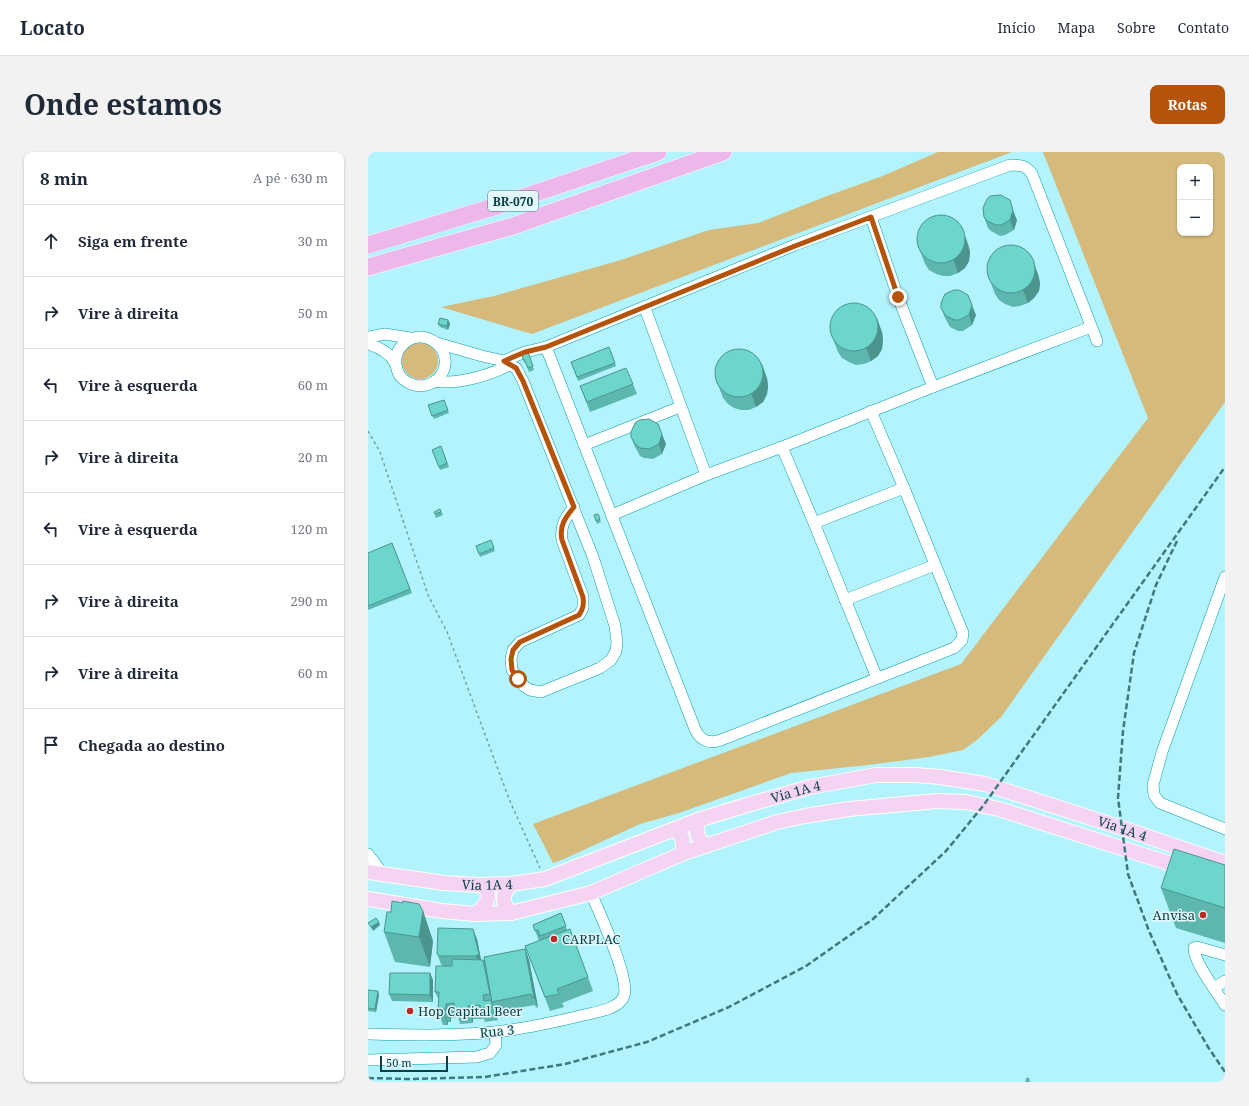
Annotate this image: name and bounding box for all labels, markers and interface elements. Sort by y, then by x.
text: Locato [20,15,85,41]
text: Início [997,18,1036,37]
text: Mapa [1058,18,1095,37]
text: Sobre [1117,18,1155,37]
text: Contato [1177,18,1229,37]
text: Onde estamos [24,85,222,123]
button: Rotas [1150,85,1225,124]
map controls [1177,164,1213,236]
button: + [1177,164,1213,200]
text: 8 min [40,167,88,190]
text: A pé · 630 m [253,169,328,187]
road number: BR-070 [488,191,538,211]
button: − [1177,200,1213,236]
icon: ahead [40,230,62,252]
text: Siga em frente [78,231,188,251]
text: 30 m [298,232,328,250]
route end [889,288,907,306]
icon: right [40,302,62,324]
text: Vire à direita [78,303,179,323]
text: 50 m [298,304,328,322]
icon: left [40,374,62,396]
text: Vire à esquerda [78,375,198,395]
text: 60 m [298,376,328,394]
icon: right [40,446,62,468]
text: Vire à direita [78,447,179,467]
text: 20 m [298,448,328,466]
icon: left [40,518,62,540]
text: Vire à esquerda [78,519,198,539]
text: 120 m [291,520,328,538]
icon: right [40,590,62,612]
text: Vire à direita [78,591,179,611]
text: 290 m [291,592,328,610]
icon: right [40,662,62,684]
text: Vire à direita [78,663,179,683]
text: 60 m [298,664,328,682]
route start [509,670,527,688]
icon: arrive [40,734,62,756]
text: Chegada ao destino [78,735,225,755]
street label: Via 1A 4 [769,776,823,807]
street label: Via 1A 4 [1095,812,1150,845]
street label: Via 1A 4 [461,875,514,894]
place label: Anvisa [1153,906,1195,924]
marker: Anvisa [1198,910,1208,920]
place label: CARPLAC [562,930,621,948]
marker: CARPLAC [549,934,559,944]
place label: Hop Capital Beer [418,1002,522,1020]
marker: Hop Capital Beer [405,1006,415,1016]
street label: Rua 3 [479,1020,515,1042]
scale bar [380,1054,448,1073]
text: 50 m [386,1055,412,1070]

